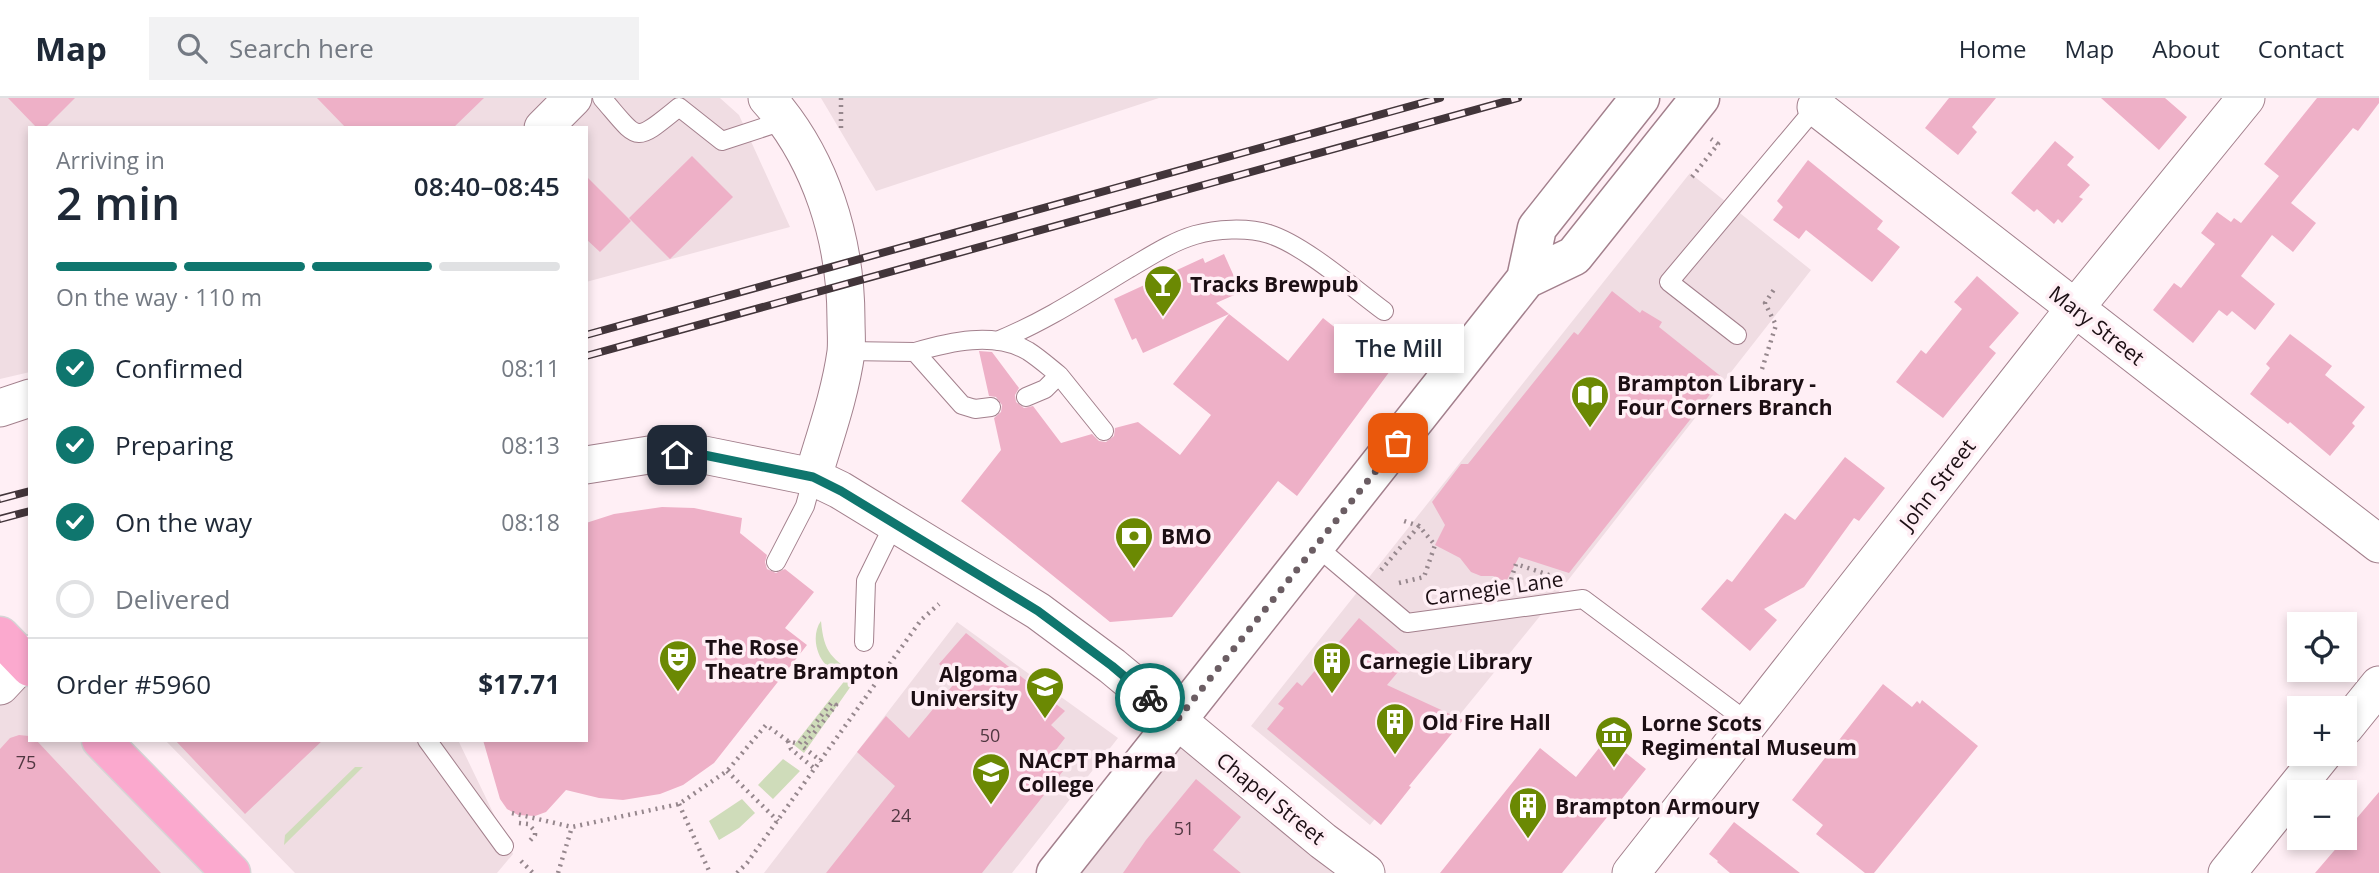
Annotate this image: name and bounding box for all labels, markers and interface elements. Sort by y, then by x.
search box [149,17,639,80]
text: Map [35,26,107,71]
icon: search [173,29,211,67]
text: Search here [229,30,374,66]
text: Home [1959,32,2027,65]
text: Map [2065,32,2114,65]
text: About [2152,32,2220,65]
text: Contact [2258,32,2344,65]
text: Arriving in [56,144,165,176]
text: 08:40–08:45 [414,168,560,204]
text: 2 min [56,171,180,233]
bar icon: Tracks Brewpub [1142,263,1184,318]
place label: Tracks Brewpub [1190,270,1359,298]
street label: Mary Street [2044,279,2150,371]
text: On the way · 110 m [56,281,262,313]
callout: The Mill [1333,324,1463,373]
text: The Mill [1355,332,1443,364]
icon: check [56,349,94,387]
text: Confirmed [115,350,243,386]
text: 08:11 [501,352,560,384]
place label: Brampton Library - Four Corners Branch [1617,369,1833,421]
library icon: Brampton Library - Four Corners Branch [1569,374,1611,429]
pin [1368,413,1428,473]
icon: bag [1379,424,1417,462]
pin [647,425,707,485]
icon: check [56,426,94,464]
text: Preparing [115,427,233,463]
text: 08:13 [501,429,560,461]
street label: John Street [1891,433,1981,537]
icon: home [658,436,696,474]
icon: check [56,503,94,541]
text: On the way [115,504,252,540]
text: 08:18 [501,506,560,538]
bank icon: BMO [1113,515,1155,570]
place label: BMO [1161,522,1212,550]
street label: Carnegie Lane [1423,564,1565,612]
text: Delivered [115,581,230,617]
map controls [2287,612,2357,850]
button: locate [2287,612,2357,682]
place label: The Rose Theatre Brampton [705,633,899,685]
theatre icon: The Rose Theatre Brampton [657,638,699,693]
building icon: Carnegie Library [1311,640,1353,695]
place label: Carnegie Library [1359,647,1532,675]
place label: Algoma University [910,660,1018,712]
courier [1115,663,1185,733]
school or university icon: Algoma University [1024,665,1066,720]
text: Order #5960 [56,666,211,702]
text: $17.71 [478,666,560,702]
icon: bike [1131,679,1169,717]
button: + [2287,696,2357,766]
building icon: Old Fire Hall [1374,701,1416,756]
place label: Old Fire Hall [1422,708,1551,736]
place label: Lorne Scots Regimental Museum [1641,709,1857,761]
museum icon: Lorne Scots Regimental Museum [1593,714,1635,769]
house number: 50 [980,723,1000,747]
place label: NACPT Pharma College [1018,746,1176,798]
street label: Chapel Street [1211,746,1331,850]
house number: 75 [16,750,36,774]
school or university icon: NACPT Pharma College [970,751,1012,806]
button: − [2287,780,2357,850]
building icon: Brampton Armoury [1507,785,1549,840]
place label: Brampton Armoury [1555,792,1760,820]
house number: 24 [891,803,911,827]
house number: 51 [1174,816,1194,840]

